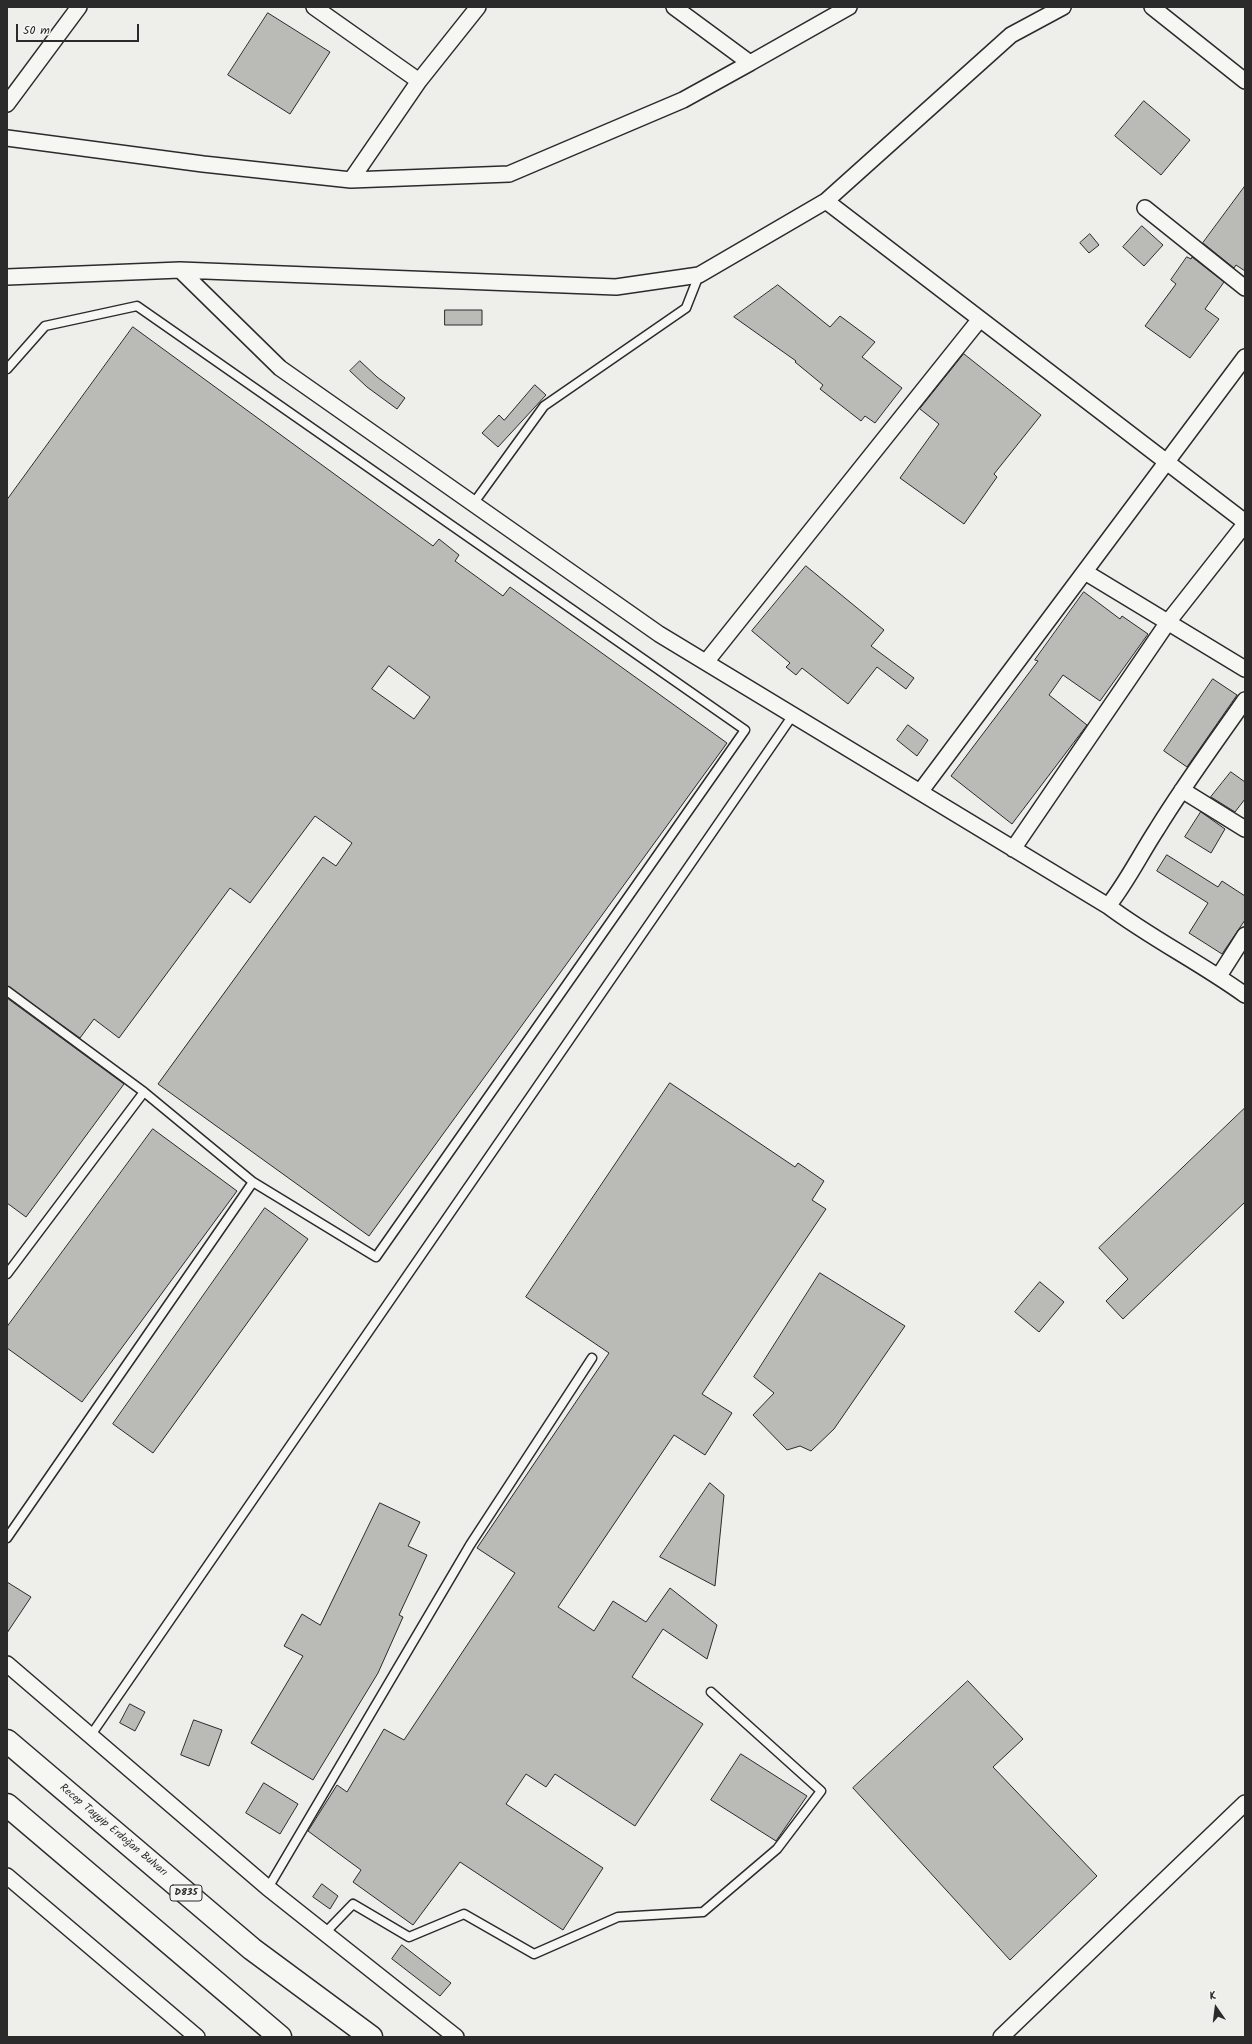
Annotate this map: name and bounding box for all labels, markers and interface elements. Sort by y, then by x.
scale bar [18,16,141,42]
text: 50 m [23,21,50,40]
street label: Recep Tayyip Erdoğan Bulvarı [56,1782,170,1880]
road number: D835 [170,1885,202,1901]
text: K [1208,1987,1218,2006]
north arrow [1196,1988,1236,2028]

